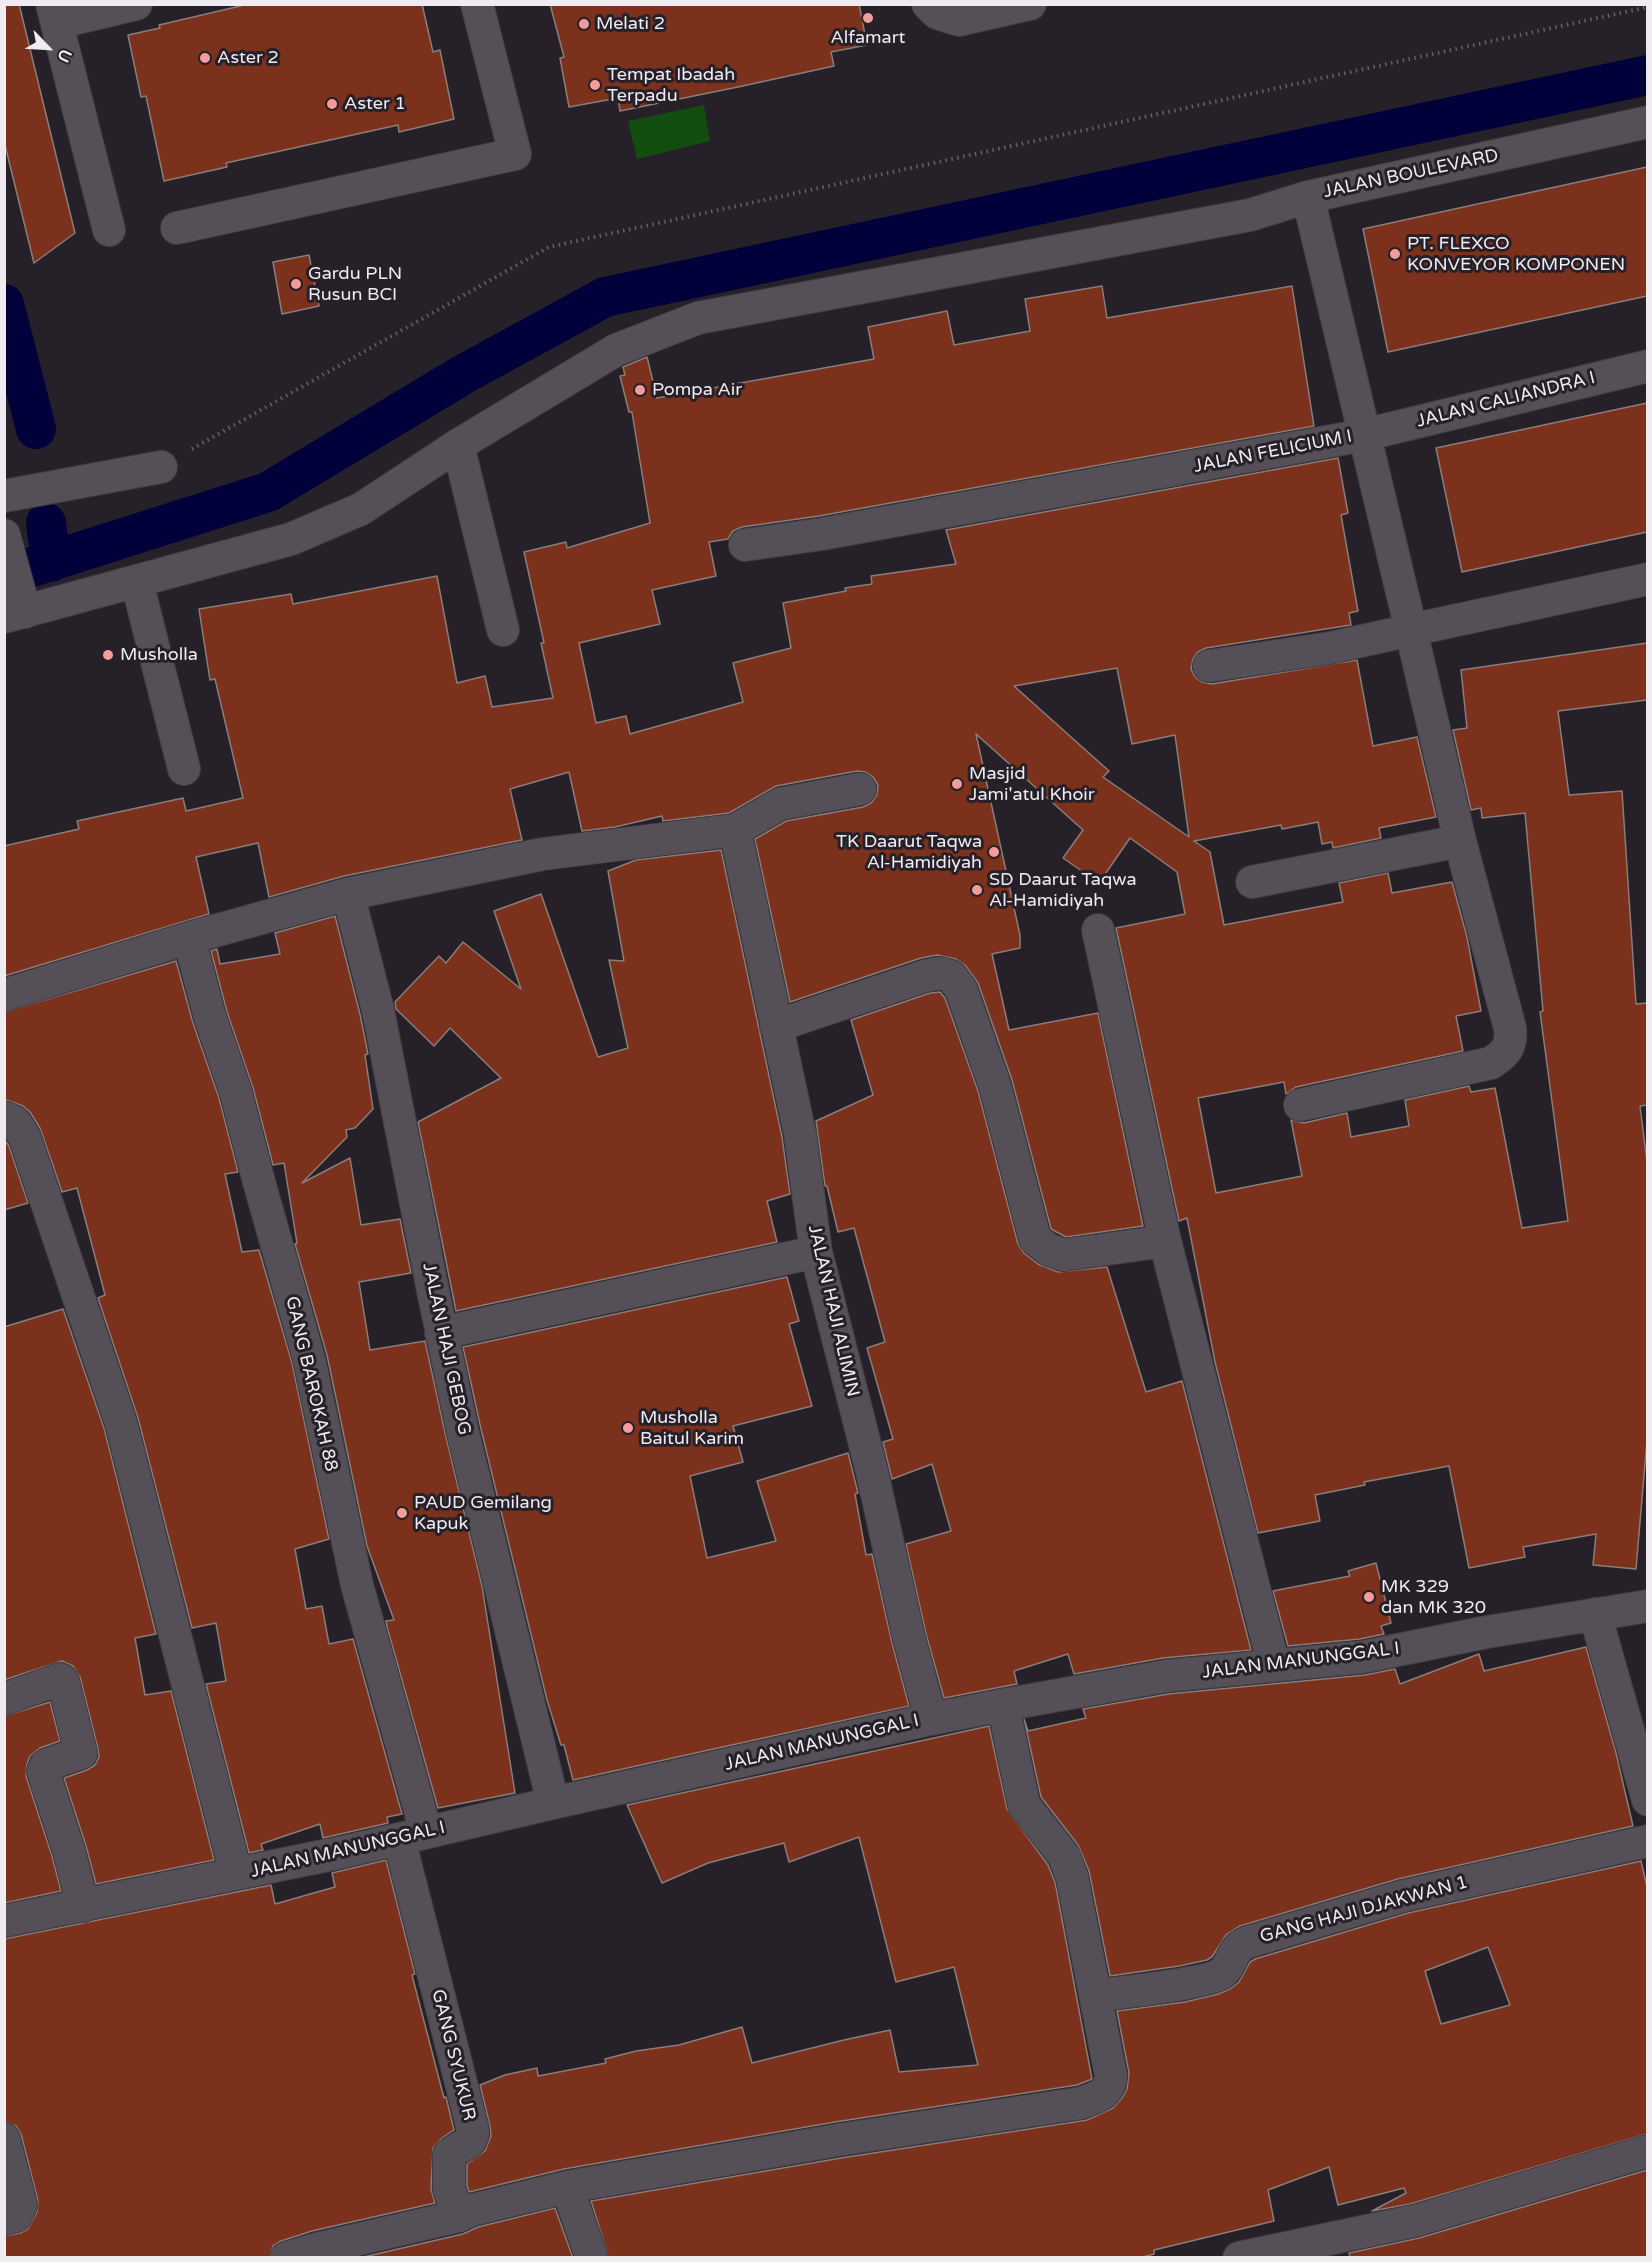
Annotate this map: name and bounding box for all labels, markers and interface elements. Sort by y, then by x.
marker: Alfamart [861,11,875,25]
place label: Melati 2 [596,13,665,35]
marker: Melati 2 [577,17,591,31]
north arrow [18,18,78,78]
place label: Alfamart [831,27,905,49]
text: U [53,46,76,65]
place label: Aster 2 [217,47,279,69]
marker: Aster 2 [198,51,212,65]
place label: Tempat Ibadah Terpadu [607,64,735,106]
marker: Tempat Ibadah Terpadu [588,78,602,92]
place label: Aster 1 [344,93,406,115]
marker: Aster 1 [325,97,339,111]
street label: JALAN BOULEVARD [1321,145,1501,203]
place label: PT. FLEXCO KONVEYOR KOMPONEN [1407,233,1625,276]
marker: PT. FLEXCO KONVEYOR KOMPONEN [1388,247,1402,261]
place label: Gardu PLN Rusun BCI [308,263,402,306]
marker: Gardu PLN Rusun BCI [289,277,303,291]
street label: JALAN CALIANDRA I [1414,367,1598,433]
place label: Pompa Air [652,379,742,401]
marker: Pompa Air [633,383,647,397]
street label: JALAN FELICIUM I [1192,426,1354,478]
place label: Musholla [120,644,198,666]
marker: Musholla [101,648,115,662]
place label: Masjid Jami'atul Khoir [969,763,1095,806]
marker: Masjid Jami'atul Khoir [950,777,964,791]
place label: TK Daarut Taqwa Al-Hamidiyah [836,831,982,874]
marker: TK Daarut Taqwa Al-Hamidiyah [987,845,1001,859]
place label: SD Daarut Taqwa Al-Hamidiyah [989,869,1137,912]
marker: SD Daarut Taqwa Al-Hamidiyah [970,883,984,897]
street label: JALAN HAJI ALIMIN [803,1223,863,1399]
street label: JALAN HAJI GEBOG [417,1261,475,1437]
street label: GANG BAROKAH 88 [280,1294,342,1474]
place label: Musholla Baitul Karim [640,1407,744,1450]
marker: Musholla Baitul Karim [621,1421,635,1435]
place label: PAUD Gemilang Kapuk [414,1492,552,1534]
marker: PAUD Gemilang Kapuk [395,1506,409,1520]
place label: MK 329 dan MK 320 [1381,1576,1486,1618]
marker: MK 329 dan MK 320 [1362,1590,1376,1604]
street label: JALAN MANUNGGAL I [1201,1638,1401,1684]
street label: JALAN MANUNGGAL I [723,1710,921,1776]
street label: JALAN MANUNGGAL I [249,1817,447,1883]
street label: GANG HAJI DJAKWAN 1 [1258,1872,1470,1948]
street label: GANG SYUKUR [426,1987,480,2123]

